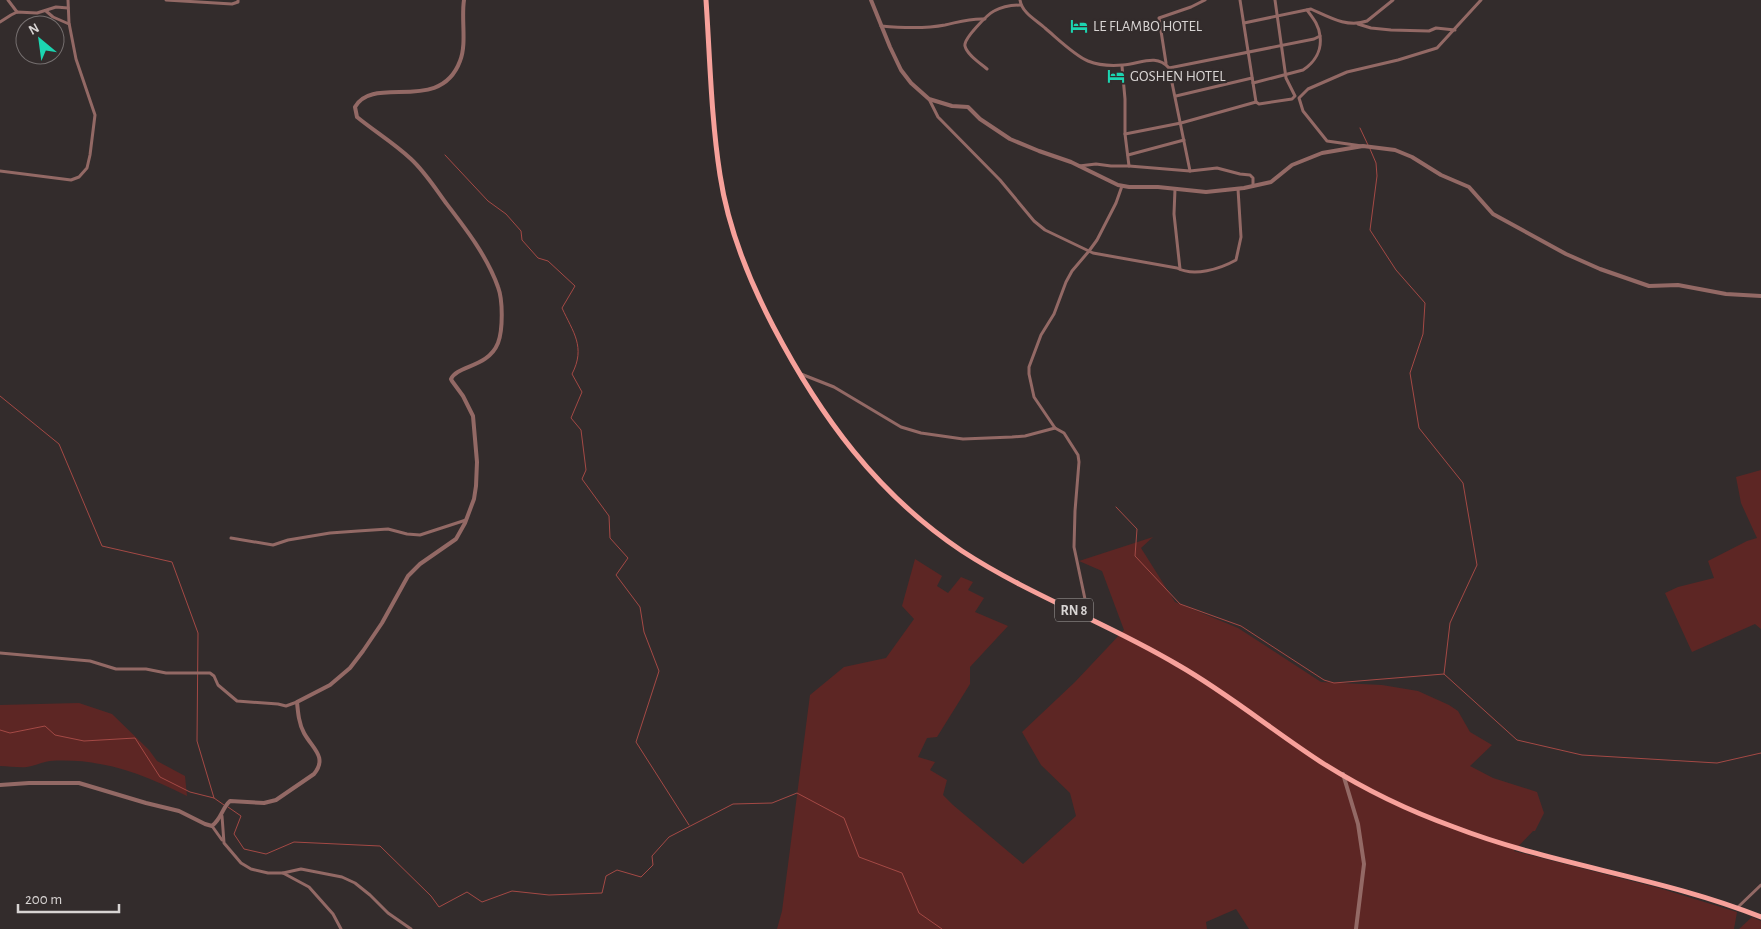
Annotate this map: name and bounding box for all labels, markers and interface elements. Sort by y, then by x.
north arrow [15,15,65,65]
hotel icon: LE FLAMBO HOTEL [1069,16,1089,36]
place label: LE FLAMBO HOTEL [1093,19,1203,34]
text: N [27,21,42,38]
hotel icon: GOSHEN HOTEL [1106,66,1126,86]
place label: GOSHEN HOTEL [1130,69,1226,84]
road number: RN 8 [1055,598,1093,622]
scale bar [18,882,119,914]
text: 200 m [25,892,62,907]

